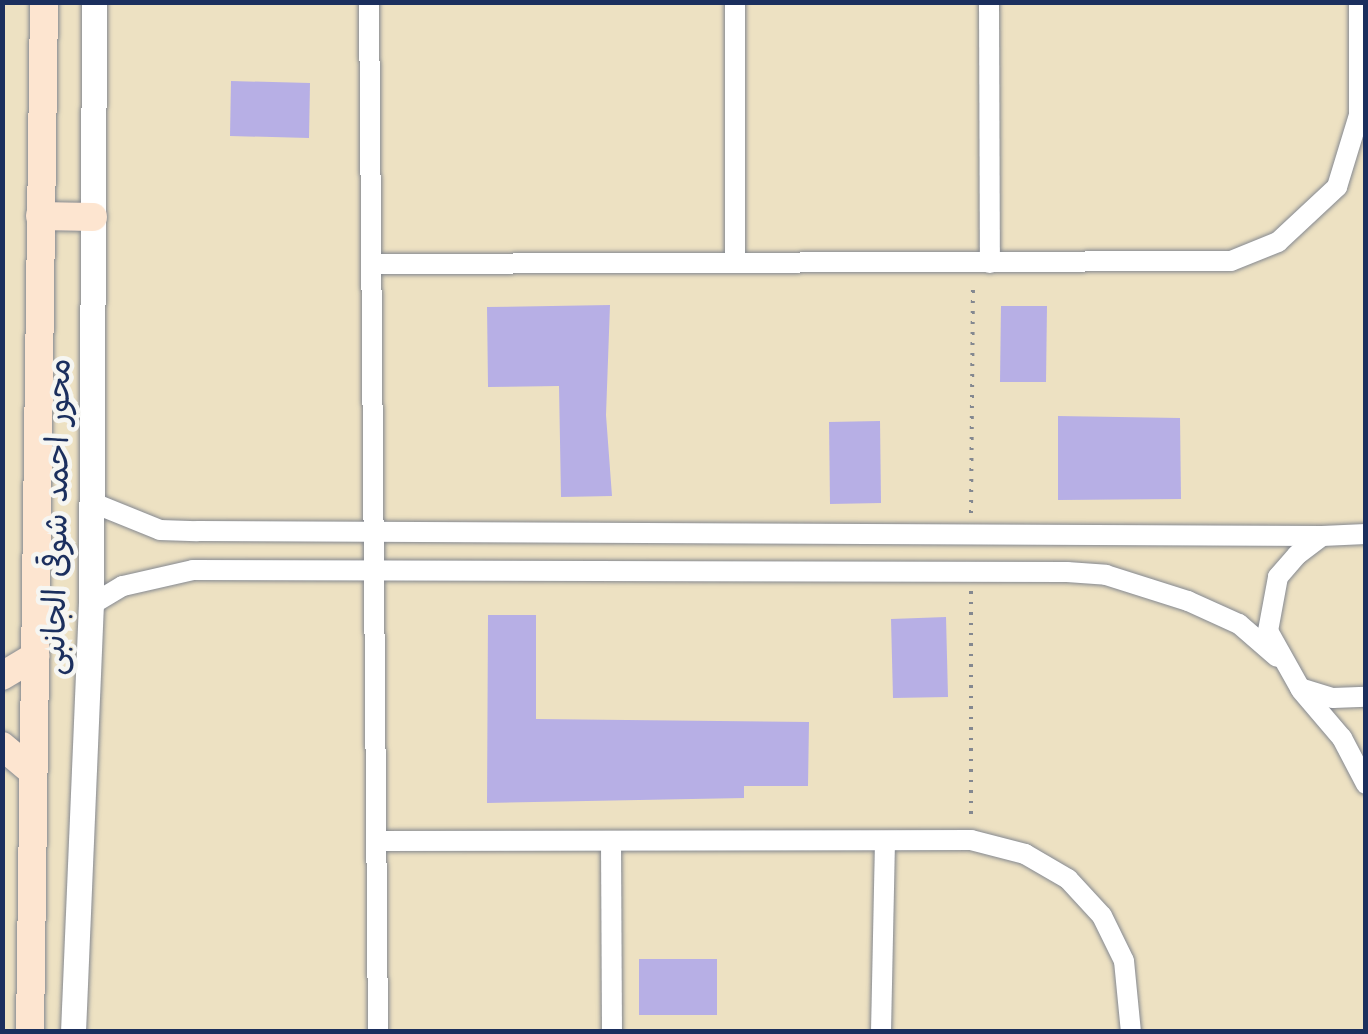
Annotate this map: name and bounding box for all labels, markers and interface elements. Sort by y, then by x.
street label: محور احمد شوقى الجانبى [35,358,79,676]

